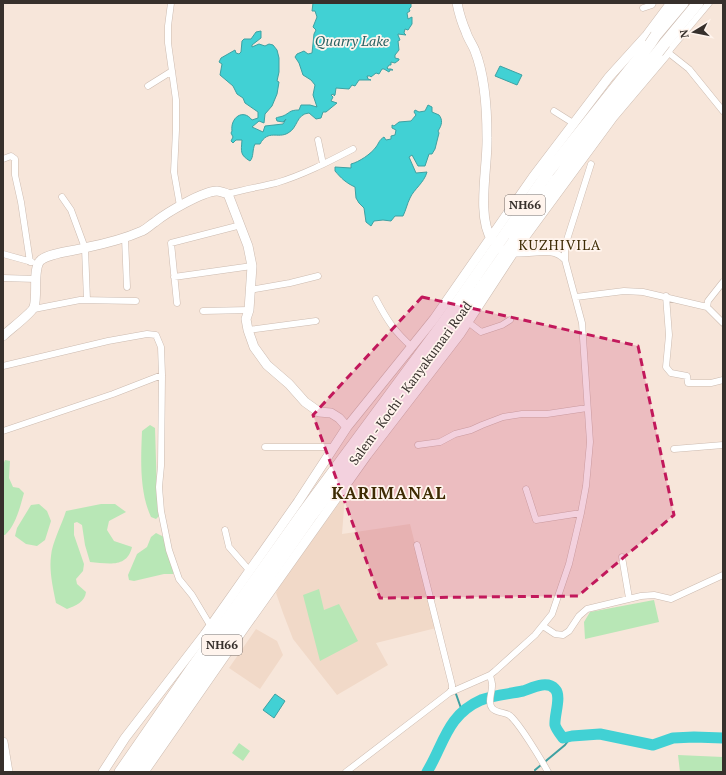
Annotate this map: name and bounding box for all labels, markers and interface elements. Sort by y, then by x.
north arrow [674,12,714,52]
text: N [676,28,692,39]
water label: Quarry Lake [315,31,390,50]
road number: NH66 [505,195,545,215]
district label: KUZHIVILA [519,235,601,254]
street label: Salem - Kochi - Kanyakumari Road [344,298,476,468]
district label: KARIMANAL [332,481,446,504]
road number: NH66 [202,635,242,655]

